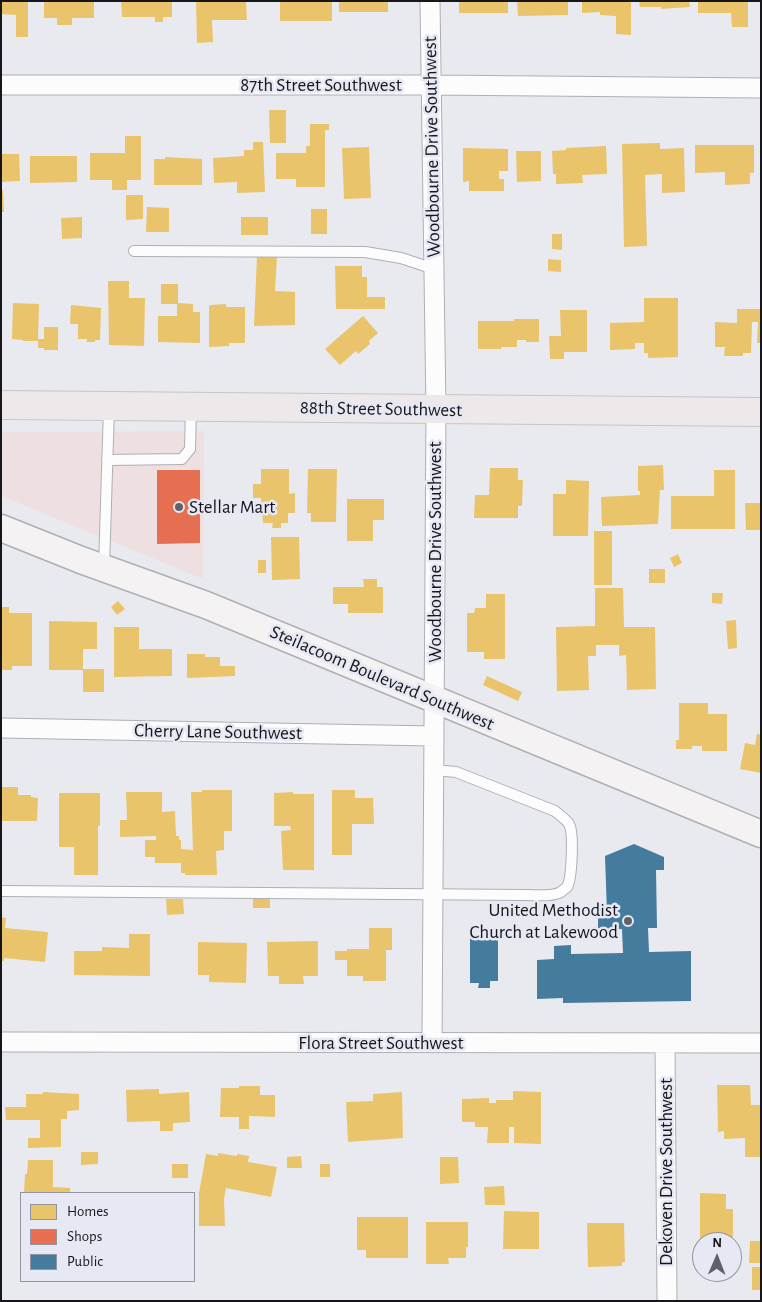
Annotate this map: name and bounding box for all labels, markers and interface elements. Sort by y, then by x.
street label: Woodbourne Drive Southwest [419,36,445,258]
street label: 87th Street Southwest [240,74,402,96]
street label: 88th Street Southwest [300,396,462,422]
street label: Woodbourne Drive Southwest [424,441,446,663]
place label: Stellar Mart [189,496,275,518]
marker: Stellar Mart [173,501,185,513]
street label: Steilacoom Boulevard Southwest [267,620,497,736]
street label: Cherry Lane Southwest [134,719,302,745]
place label: United Methodist Church at Lakewood [469,899,618,943]
marker: United Methodist Church at Lakewood [622,915,634,927]
street label: Flora Street Southwest [298,1032,464,1054]
street label: Dekoven Drive Southwest [655,1078,677,1266]
legend [20,1192,195,1282]
text: Homes [67,1204,109,1219]
text: Shops [67,1229,102,1244]
north arrow [692,1232,742,1282]
text: N [712,1236,722,1250]
text: Public [67,1254,103,1269]

